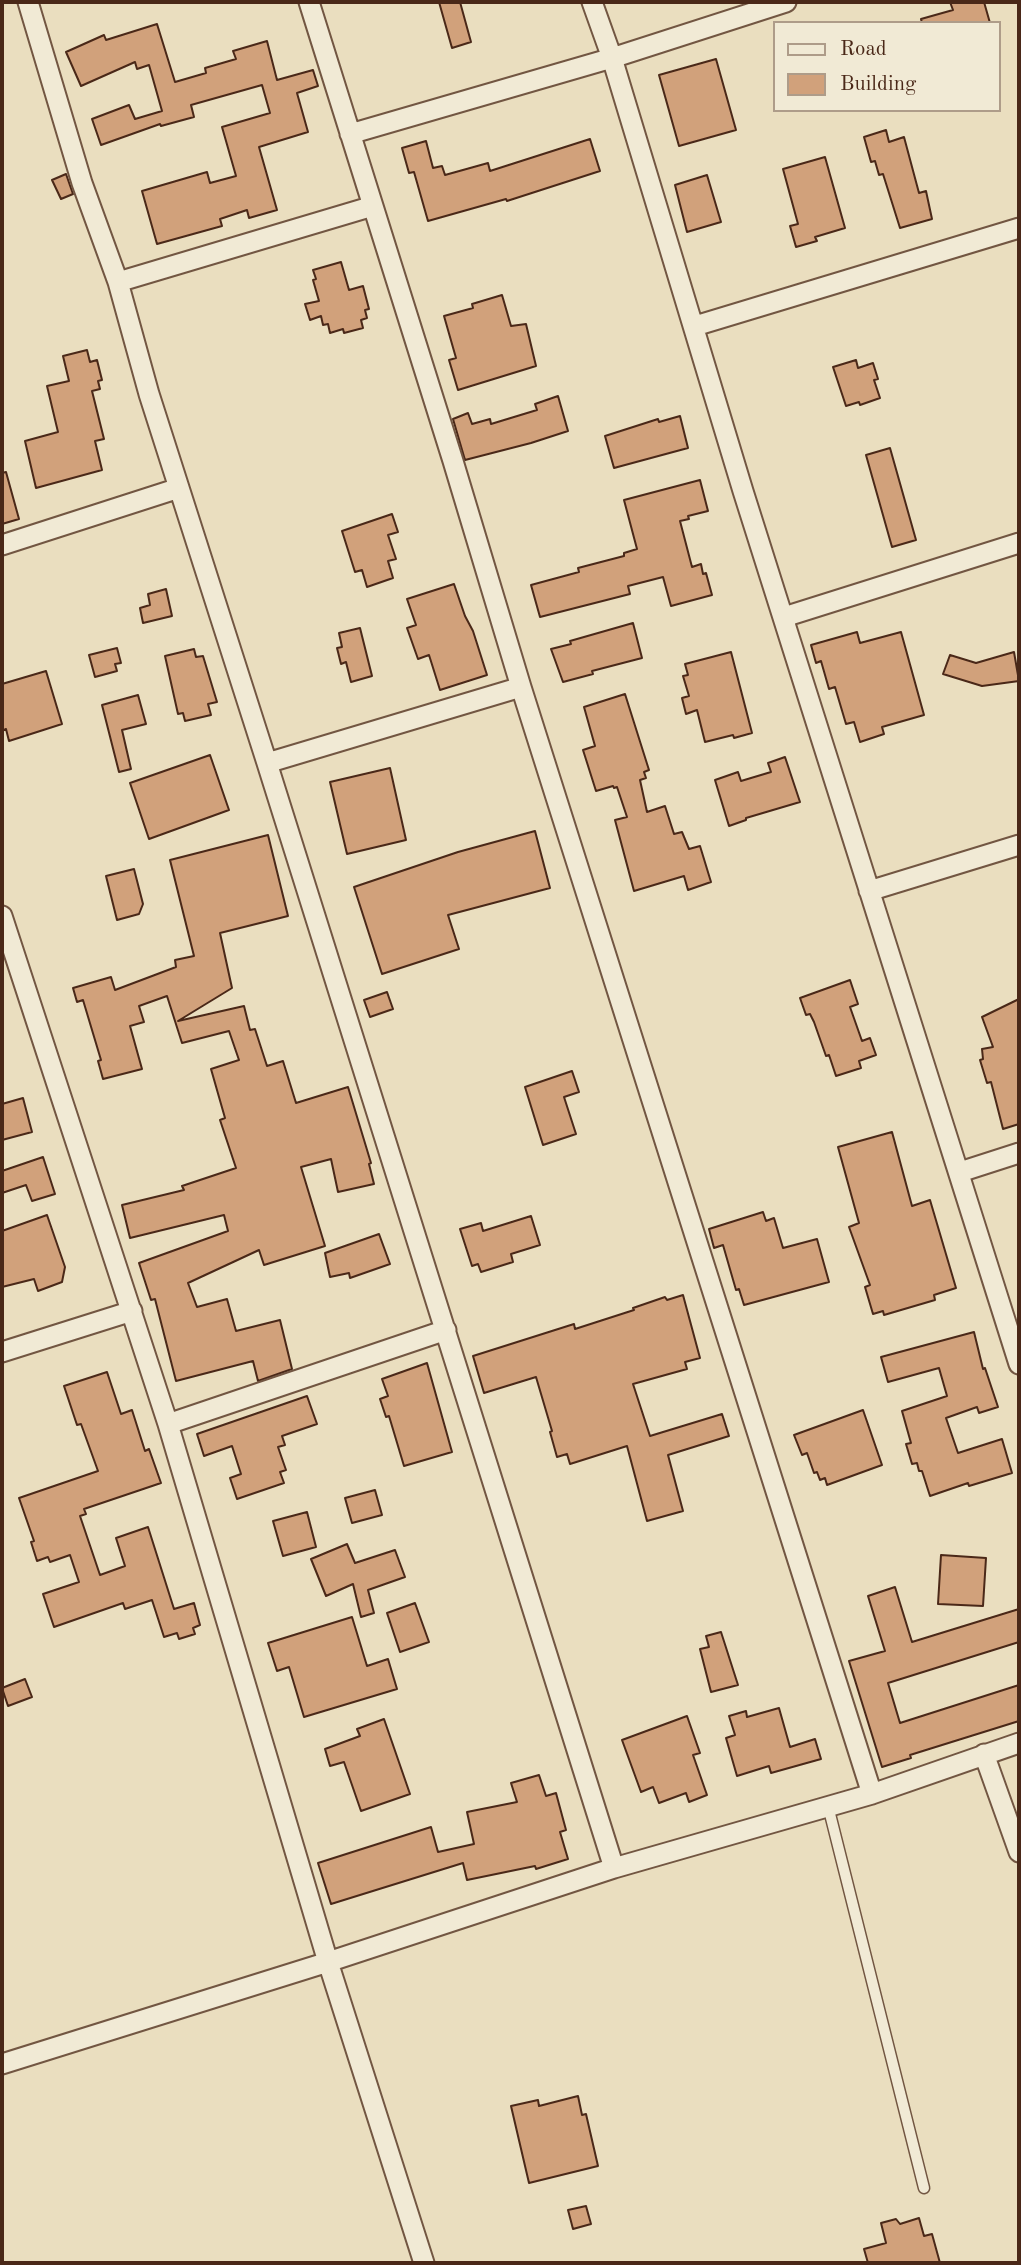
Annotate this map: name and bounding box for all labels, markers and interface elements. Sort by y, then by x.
legend [772,21,1000,112]
text: Road [840,39,887,60]
text: Building [840,74,916,95]

